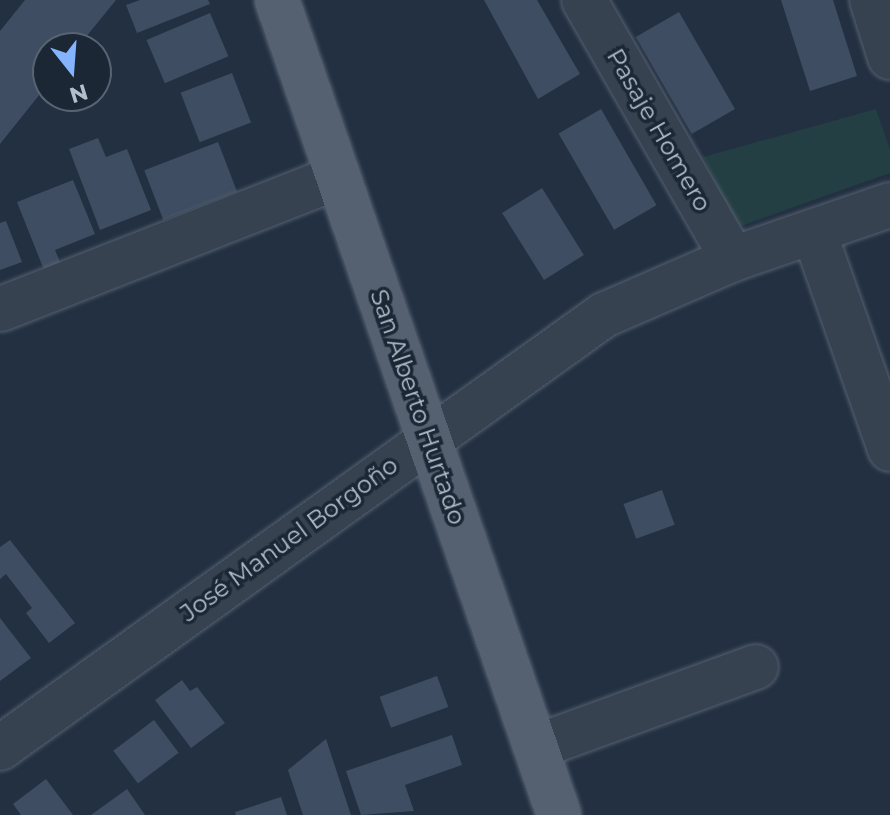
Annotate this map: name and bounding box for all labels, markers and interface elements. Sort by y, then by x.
north arrow [32,32,112,112]
street label: Pasaje Homero [601,43,717,217]
text: N [66,78,91,109]
street label: San Alberto Hurtado [364,286,472,528]
street label: José Manuel Borgoño [175,451,403,627]

